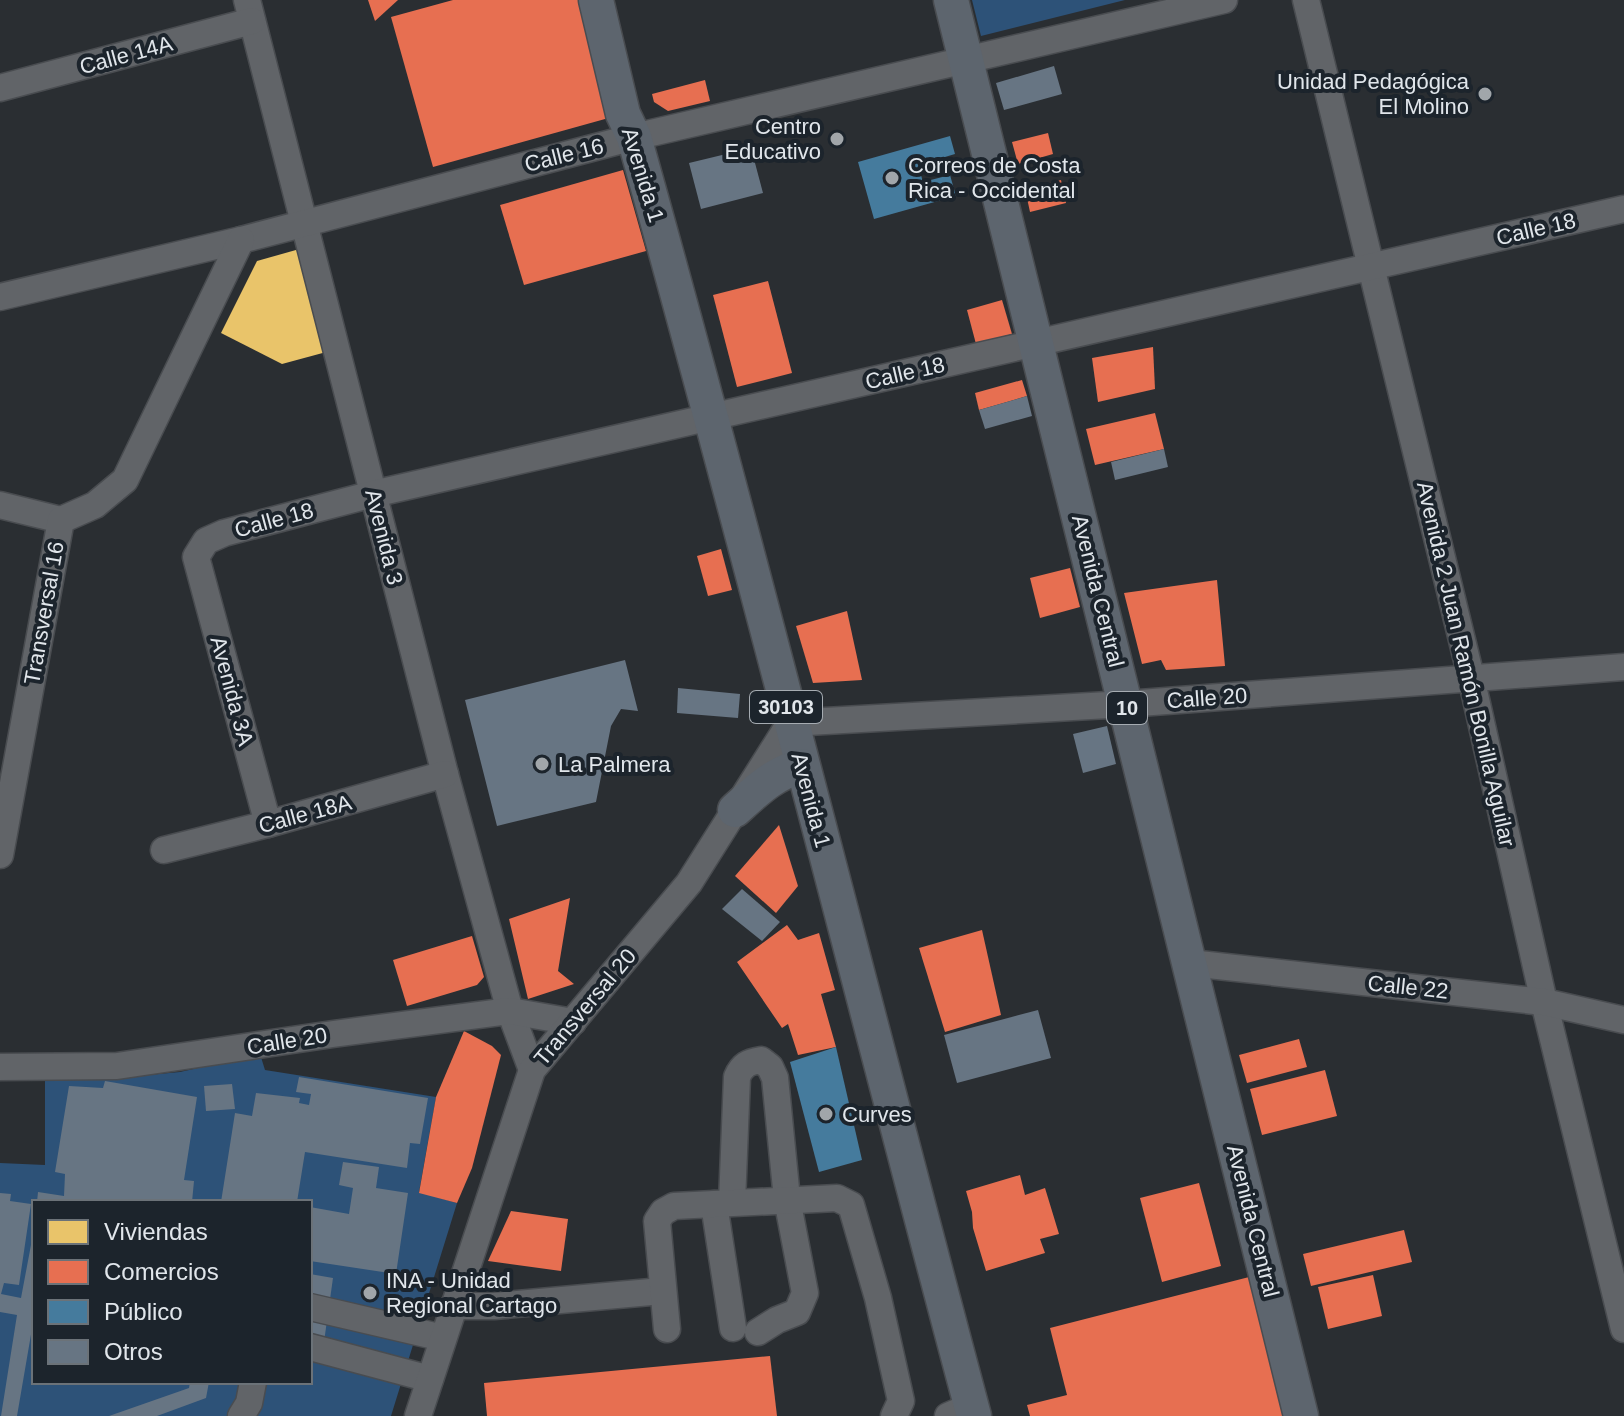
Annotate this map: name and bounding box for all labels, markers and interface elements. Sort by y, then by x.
street label: Calle 14A [77,30,176,79]
place label: Unidad Pedagógica El Molino [1277,69,1470,119]
marker: Unidad Pedagógica El Molino [1476,85,1494,103]
place label: Centro Educativo [724,114,821,164]
street label: Avenida 1 [617,125,669,225]
marker: Centro Educativo [828,130,846,148]
street label: Calle 16 [522,133,606,177]
place label: Correos de Costa Rica - Occidental [908,153,1081,203]
marker: Correos de Costa Rica - Occidental [883,169,901,187]
street label: Calle 18 [1494,208,1578,250]
street label: Calle 18 [863,352,947,394]
street label: Avenida 2 Juan Ramón Bonilla Aguilar [1412,479,1520,849]
street label: Avenida 3 [360,487,408,587]
street label: Calle 18 [232,497,316,543]
street label: Avenida Central [1067,512,1129,670]
street label: Transversal 16 [19,540,69,686]
street label: Avenida 3A [205,634,259,749]
street label: Calle 20 [1166,683,1248,713]
road number: 30103 [750,691,822,723]
road number: 10 [1107,692,1147,724]
street label: Avenida 1 [786,750,836,850]
place label: La Palmera [558,752,671,777]
marker: La Palmera [533,755,551,773]
street label: Calle 18A [256,789,355,838]
street label: Transversal 20 [529,944,641,1070]
street label: Calle 22 [1367,970,1449,1004]
street label: Calle 20 [245,1022,329,1060]
place label: Curves [842,1102,912,1127]
marker: Curves [817,1105,835,1123]
street label: Avenida Central [1222,1142,1284,1300]
legend [32,1200,312,1384]
text: Viviendas [104,1218,208,1245]
text: Comercios [104,1258,219,1285]
place label: INA - Unidad Regional Cartago [386,1268,557,1318]
marker: INA - Unidad Regional Cartago [361,1284,379,1302]
text: Público [104,1298,183,1325]
text: Otros [104,1338,163,1365]

